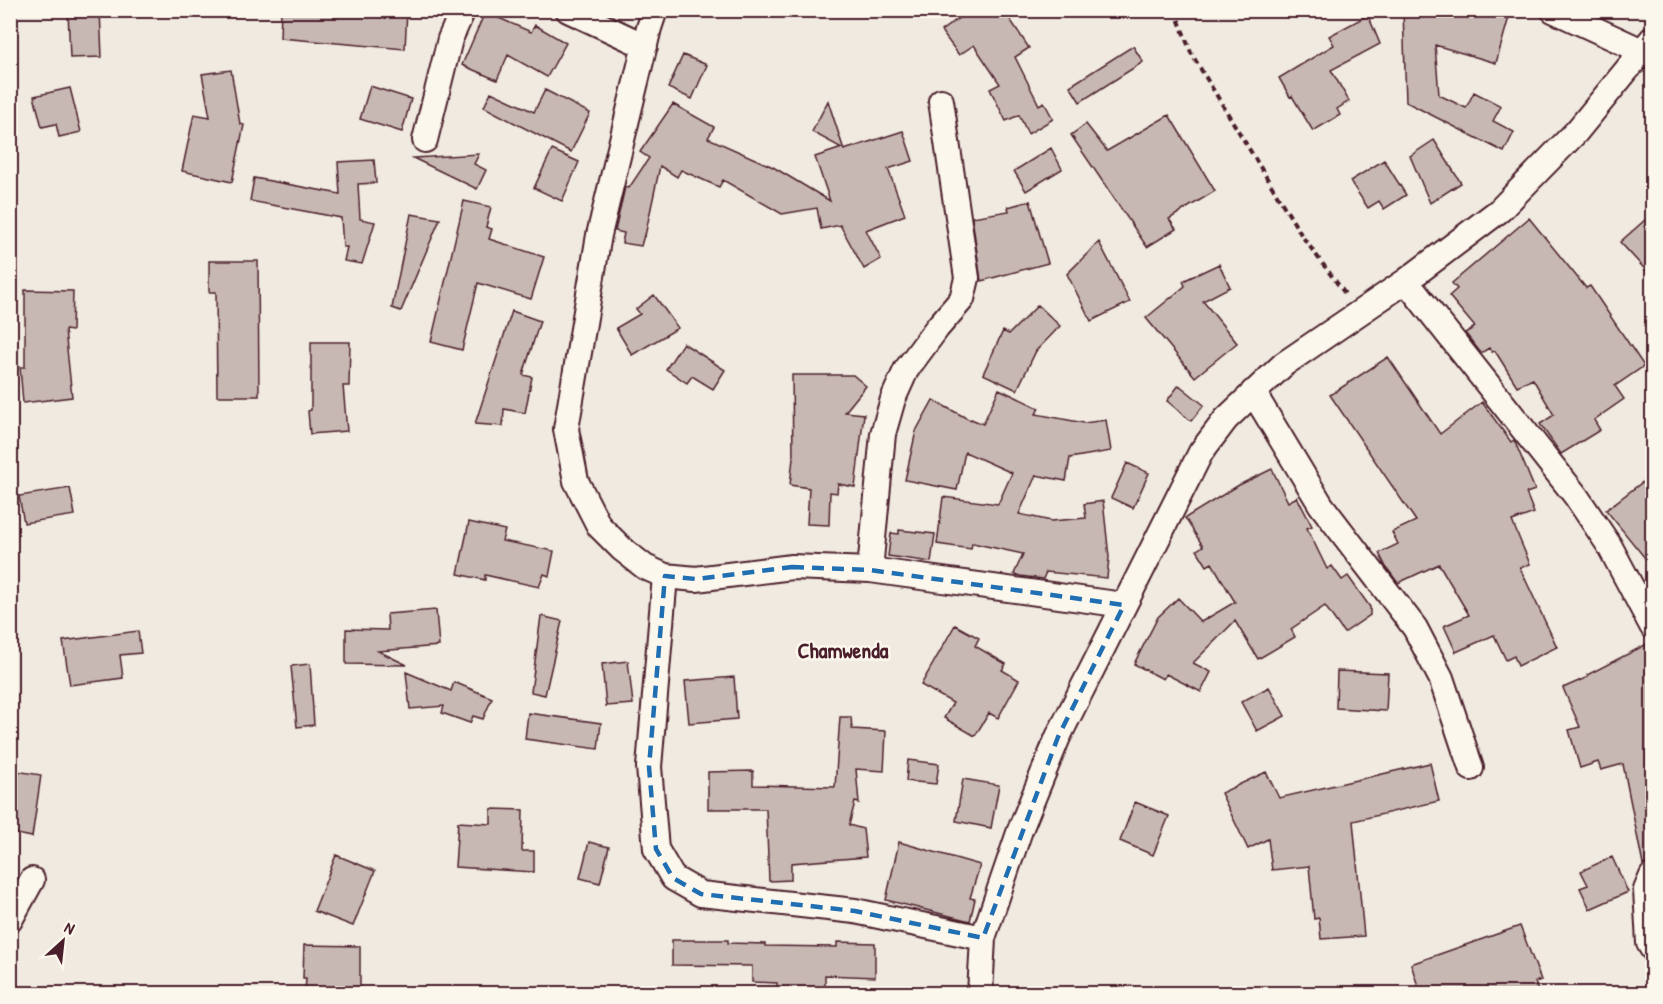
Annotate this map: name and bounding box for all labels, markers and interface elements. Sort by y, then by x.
district label: Chamwenda [798,635,889,665]
north arrow [33,911,93,971]
text: N [61,916,79,940]

